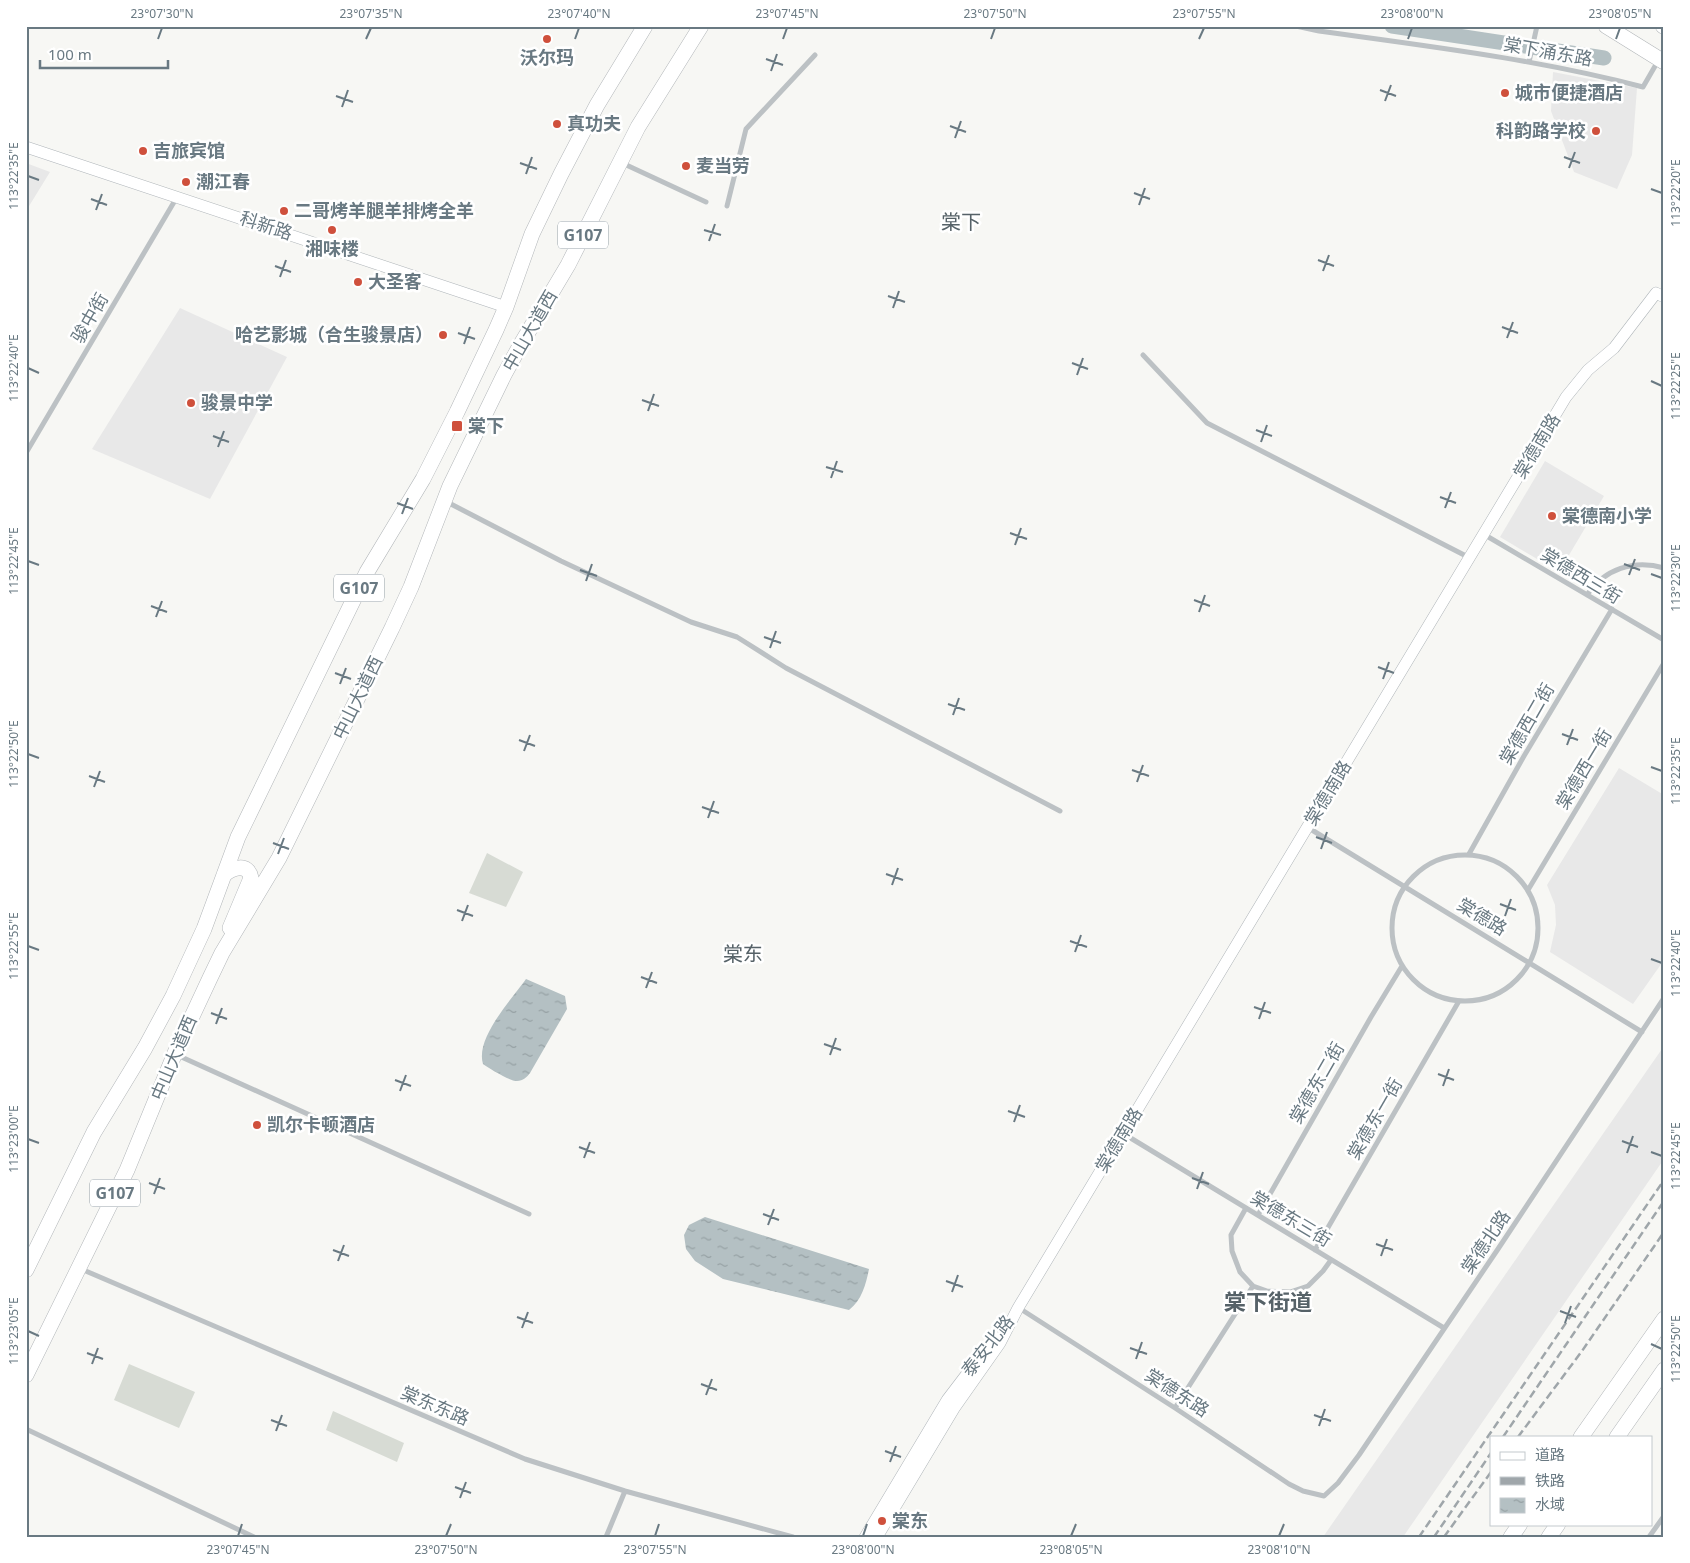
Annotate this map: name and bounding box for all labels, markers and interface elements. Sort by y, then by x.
text: 23°07'30"N [130,5,194,22]
text: 23°07'35"N [339,5,403,22]
text: 23°07'40"N [547,5,611,22]
text: 23°07'45"N [755,5,819,22]
text: 23°07'50"N [963,5,1027,22]
text: 23°07'55"N [1172,5,1236,22]
text: 23°08'00"N [1380,5,1444,22]
text: 23°08'05"N [1588,5,1652,22]
street label: 棠下涌东路 [1502,31,1595,71]
marker: 沃尔玛 [541,33,553,45]
scale bar [40,38,168,70]
text: 100 m [48,44,92,64]
place label: 沃尔玛 [520,45,574,69]
place label: 城市便捷酒店 [1515,80,1623,104]
marker: 城市便捷酒店 [1499,87,1511,99]
place label: 真功夫 [567,111,621,135]
marker: 真功夫 [551,118,563,130]
place label: 科韵路学校 [1496,118,1586,142]
marker: 科韵路学校 [1590,125,1602,137]
place label: 吉旅宾馆 [153,138,225,162]
text: 113°22'35"E [5,142,22,210]
marker: 吉旅宾馆 [137,145,149,157]
place label: 麦当劳 [696,153,750,177]
text: 113°22'20"E [1667,159,1684,227]
marker: 麦当劳 [680,160,692,172]
place label: 潮江春 [196,169,250,193]
marker: 潮江春 [180,176,192,188]
place label: 二哥烤羊腿羊排烤全羊 [294,198,474,222]
street label: 科新路 [237,205,296,245]
marker: 二哥烤羊腿羊排烤全羊 [278,205,290,217]
district label: 棠下 [941,208,981,235]
road number: G107 [558,222,608,248]
marker: 湘味楼 [326,224,338,236]
place label: 湘味楼 [305,236,359,260]
place label: 大圣客 [368,269,422,293]
marker: 大圣客 [352,276,364,288]
street label: 中山大道西 [496,286,562,375]
street label: 骏中街 [65,288,113,347]
place label: 哈艺影城（合生骏景店） [235,322,433,346]
marker: 哈艺影城（合生骏景店） [437,329,449,341]
text: 113°22'40"E [5,334,22,402]
text: 113°22'25"E [1667,352,1684,420]
place label: 骏景中学 [201,390,273,414]
marker: 骏景中学 [185,397,197,409]
street label: 棠德南路 [1507,408,1565,483]
place label: 棠下 [468,413,504,437]
marker: 棠下 [450,419,464,433]
place label: 棠德南小学 [1562,503,1652,527]
marker: 棠德南小学 [1546,510,1558,522]
text: 113°22'45"E [5,527,22,595]
street label: 棠德西三街 [1537,542,1626,609]
text: 113°22'30"E [1667,544,1684,612]
road number: G107 [334,574,384,602]
street label: 中山大道西 [327,652,388,743]
street label: 棠德西二街 [1493,679,1559,768]
text: 113°22'50"E [5,720,22,788]
street label: 棠德西一街 [1550,724,1617,813]
text: 113°22'35"E [1667,737,1684,805]
street label: 棠德南路 [1298,755,1356,830]
street label: 棠德路 [1453,892,1512,940]
text: 113°22'55"E [5,912,22,980]
text: 113°22'40"E [1667,929,1684,997]
district label: 棠东 [723,940,763,967]
street label: 中山大道西 [144,1011,202,1104]
street label: 棠德东二街 [1283,1038,1349,1127]
street label: 棠德东一街 [1341,1074,1407,1163]
street label: 棠德南路 [1089,1102,1147,1177]
text: 113°23'00"E [5,1105,22,1173]
place label: 凯尔卡顿酒店 [267,1112,375,1136]
marker: 凯尔卡顿酒店 [251,1119,263,1131]
text: 113°22'45"E [1667,1122,1684,1190]
road number: G107 [90,1180,140,1206]
street label: 棠德东三街 [1247,1185,1336,1252]
street label: 棠德北路 [1455,1205,1515,1278]
district label: 棠下街道 [1224,1286,1312,1316]
text: 113°23'05"E [5,1297,22,1365]
street label: 泰安北路 [956,1310,1019,1381]
text: 113°22'50"E [1667,1315,1684,1383]
street label: 棠德东路 [1141,1362,1214,1422]
street label: 棠东东路 [398,1380,473,1430]
legend [1490,1436,1652,1526]
text: 道路 [1535,1444,1565,1464]
text: 铁路 [1535,1470,1565,1490]
text: 水域 [1535,1494,1565,1514]
place label: 棠东 [892,1508,928,1532]
marker: 棠东 [876,1515,888,1527]
text: 23°07'45"N [206,1541,270,1558]
text: 23°07'50"N [414,1541,478,1558]
text: 23°07'55"N [623,1541,687,1558]
text: 23°08'00"N [831,1541,895,1558]
text: 23°08'05"N [1039,1541,1103,1558]
text: 23°08'10"N [1247,1541,1311,1558]

